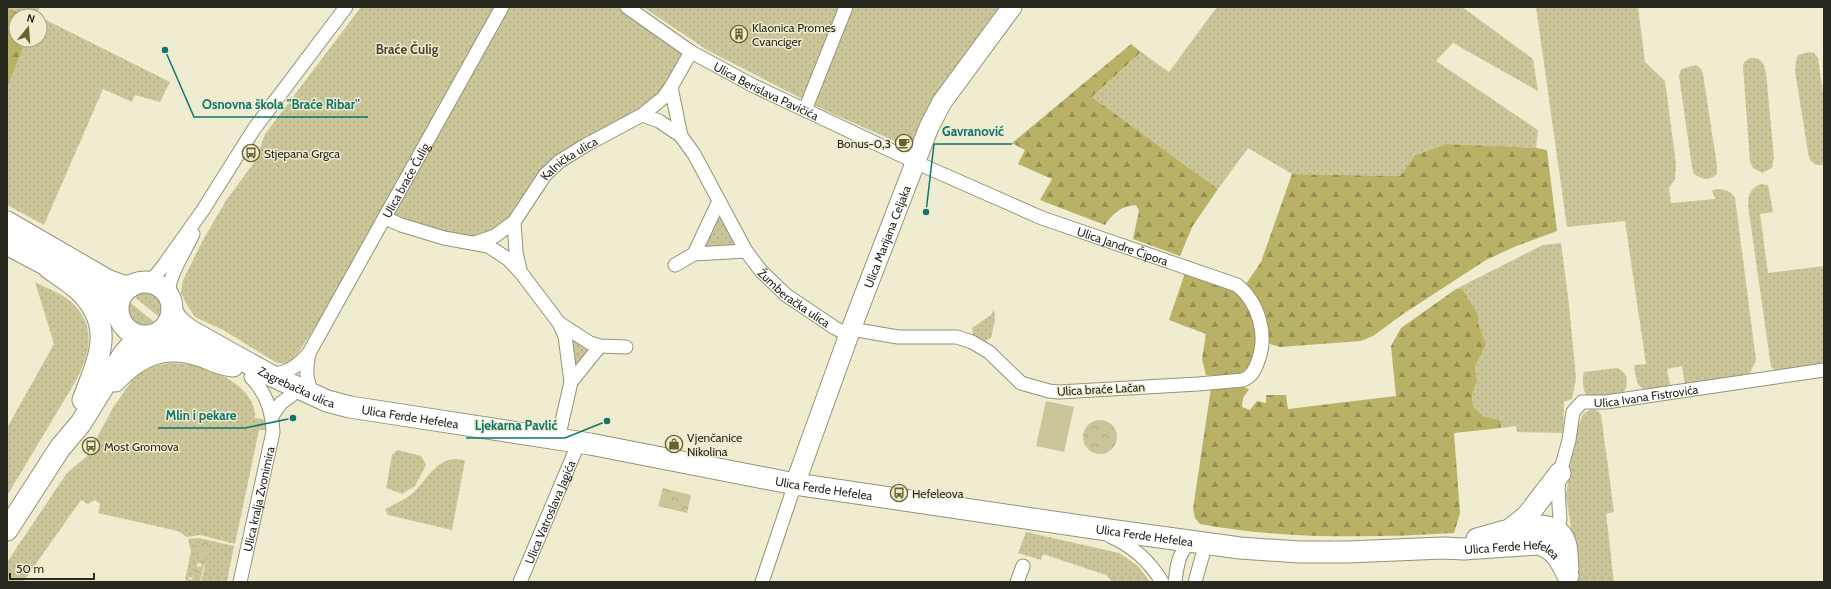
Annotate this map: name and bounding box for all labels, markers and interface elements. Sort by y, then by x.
north arrow [8,8,48,48]
text: N [25,11,37,26]
place label: Klaonica Promes Cvanciger [752,20,836,49]
building icon: Klaonica Promes Cvanciger [729,24,749,44]
district label: Braće Čulig [376,40,439,57]
street label: Ulica Berislava Pavičića [711,58,821,123]
callout: Osnovna škola ''Braće Ribar'' [194,92,368,117]
text: Osnovna škola ''Braće Ribar'' [202,96,360,112]
callout: Gavranović [934,119,1012,144]
text: Gavranović [942,123,1004,139]
street label: Kalnička ulica [536,133,600,183]
cafe icon: Bonus-0,3 [894,133,914,153]
place label: Bonus-0,3 [837,136,891,151]
street label: Ulica braće Čulig [379,139,433,220]
bus stop icon: Stjepana Grgca [241,143,261,163]
place label: Stjepana Grgca [264,146,340,161]
street label: Ulica Marijana Celjaka [860,183,913,290]
street label: Ulica Jandre Čipora [1075,223,1170,268]
street label: Žumberačka ulica [755,265,833,330]
street label: Zagrebačka ulica [256,363,337,410]
street label: Ulica braće Lačan [1057,379,1146,399]
street label: Ulica Ivana Fistrovića [1594,381,1699,410]
street label: Ulica Ferde Hefelea [361,401,460,431]
callout: Mlin i pekare [158,403,245,428]
text: Mlin i pekare [165,407,237,423]
callout: Ljekarna Pavlić [466,413,565,438]
text: Ljekarna Pavlić [475,417,557,433]
place label: Vjenčanice Nikolina [687,430,742,459]
shop icon: Vjenčanice Nikolina [664,434,684,454]
bus stop icon: Most Gromova [81,436,101,456]
place label: Most Gromova [104,439,179,454]
street label: Ulica kralja Zvonimira [239,445,277,553]
street label: Ulica Vatroslava Jagića [521,458,578,566]
street label: Ulica Ferde Hefelea [774,473,874,503]
bus stop icon: Hefeleova [889,483,909,503]
place label: Hefeleova [912,486,964,501]
street label: Ulica Ferde Hefelea [1095,521,1194,549]
street label: Ulica Ferde Hefelea [1464,537,1564,562]
scale bar [10,555,94,581]
text: 50 m [16,561,44,576]

